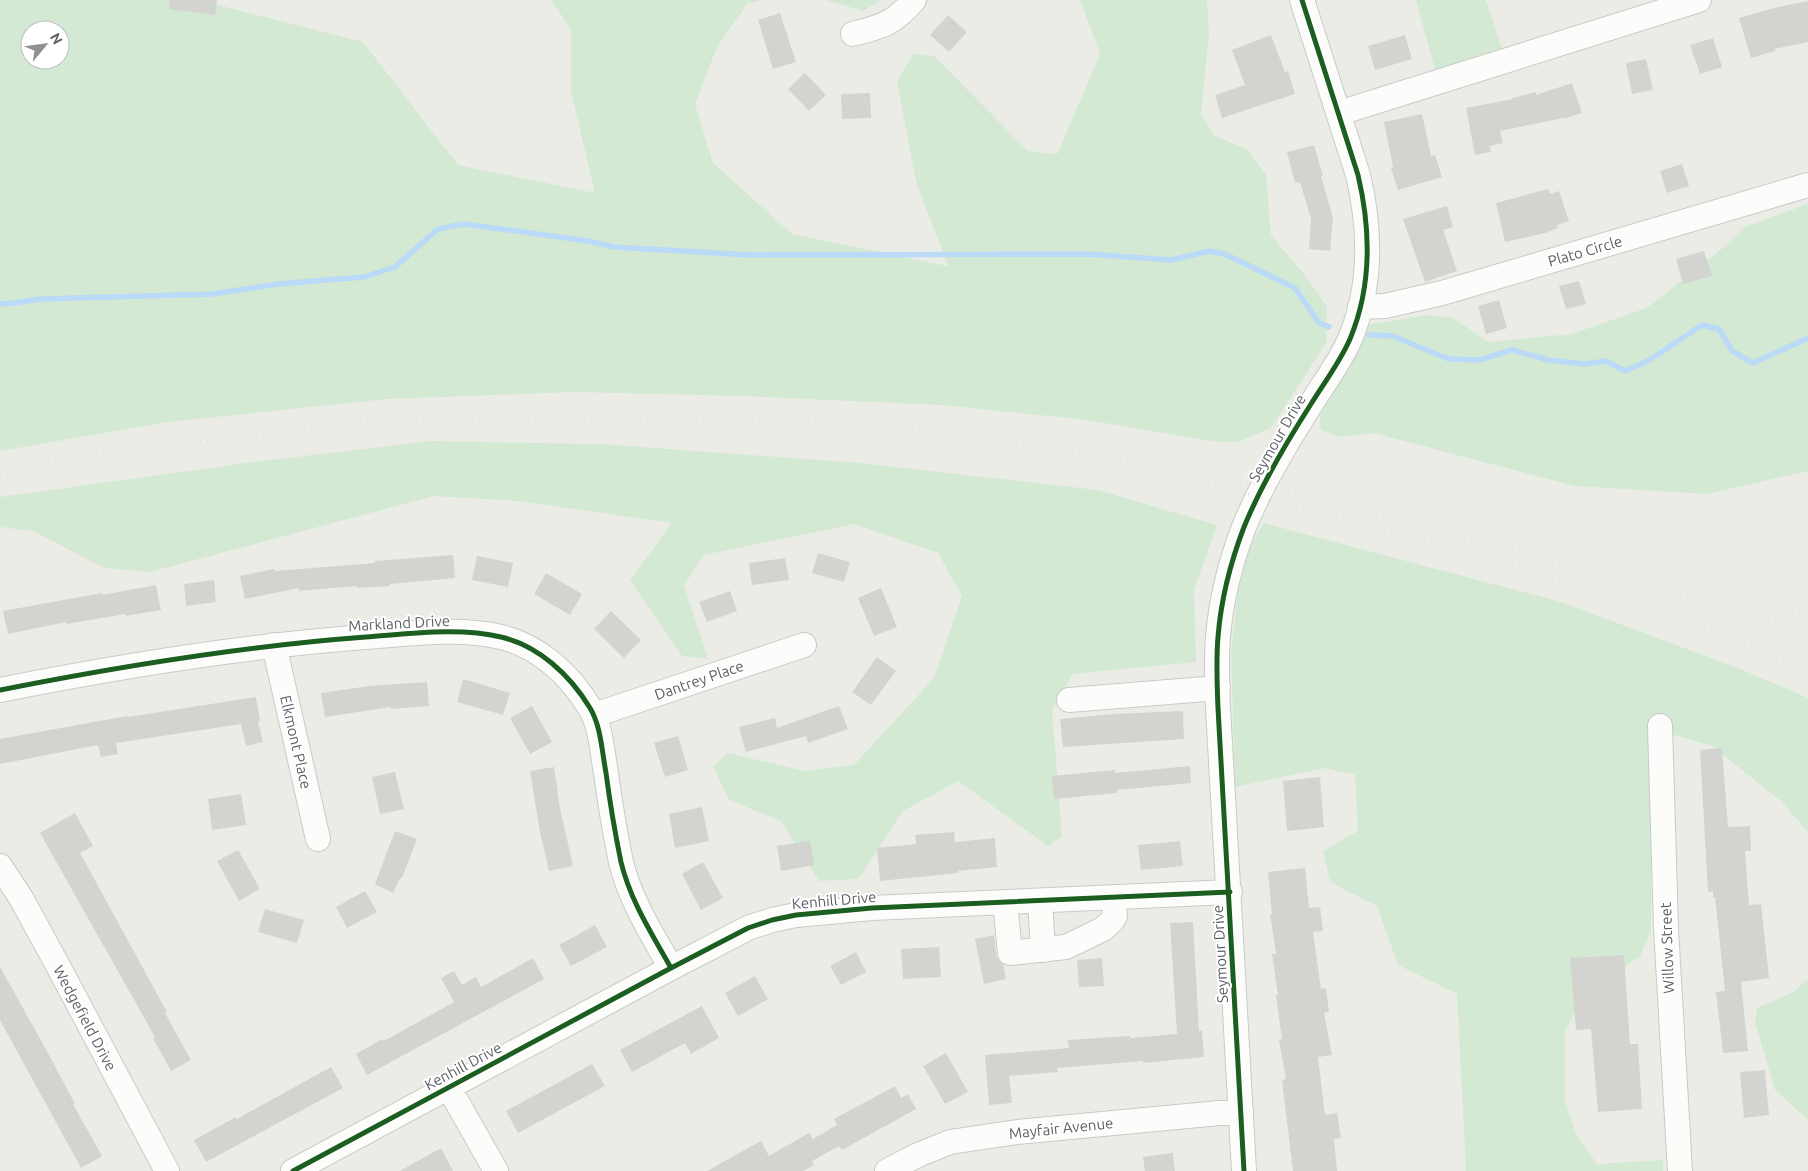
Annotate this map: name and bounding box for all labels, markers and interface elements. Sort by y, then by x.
north arrow [20,20,70,70]
text: N [47,30,66,47]
street label: Plato Circle [1546,232,1624,270]
street label: Seymour Drive [1245,391,1309,485]
street label: Markland Drive [348,612,450,634]
street label: Dantrey Place [652,657,746,703]
street label: Elkmont Place [277,694,315,790]
street label: Kenhill Drive [791,888,877,912]
street label: Willow Street [1657,902,1677,994]
street label: Seymour Drive [1209,904,1231,1004]
street label: Wedgefield Drive [50,962,120,1074]
street label: Kenhill Drive [422,1039,504,1093]
street label: Mayfair Avenue [1008,1114,1114,1142]

